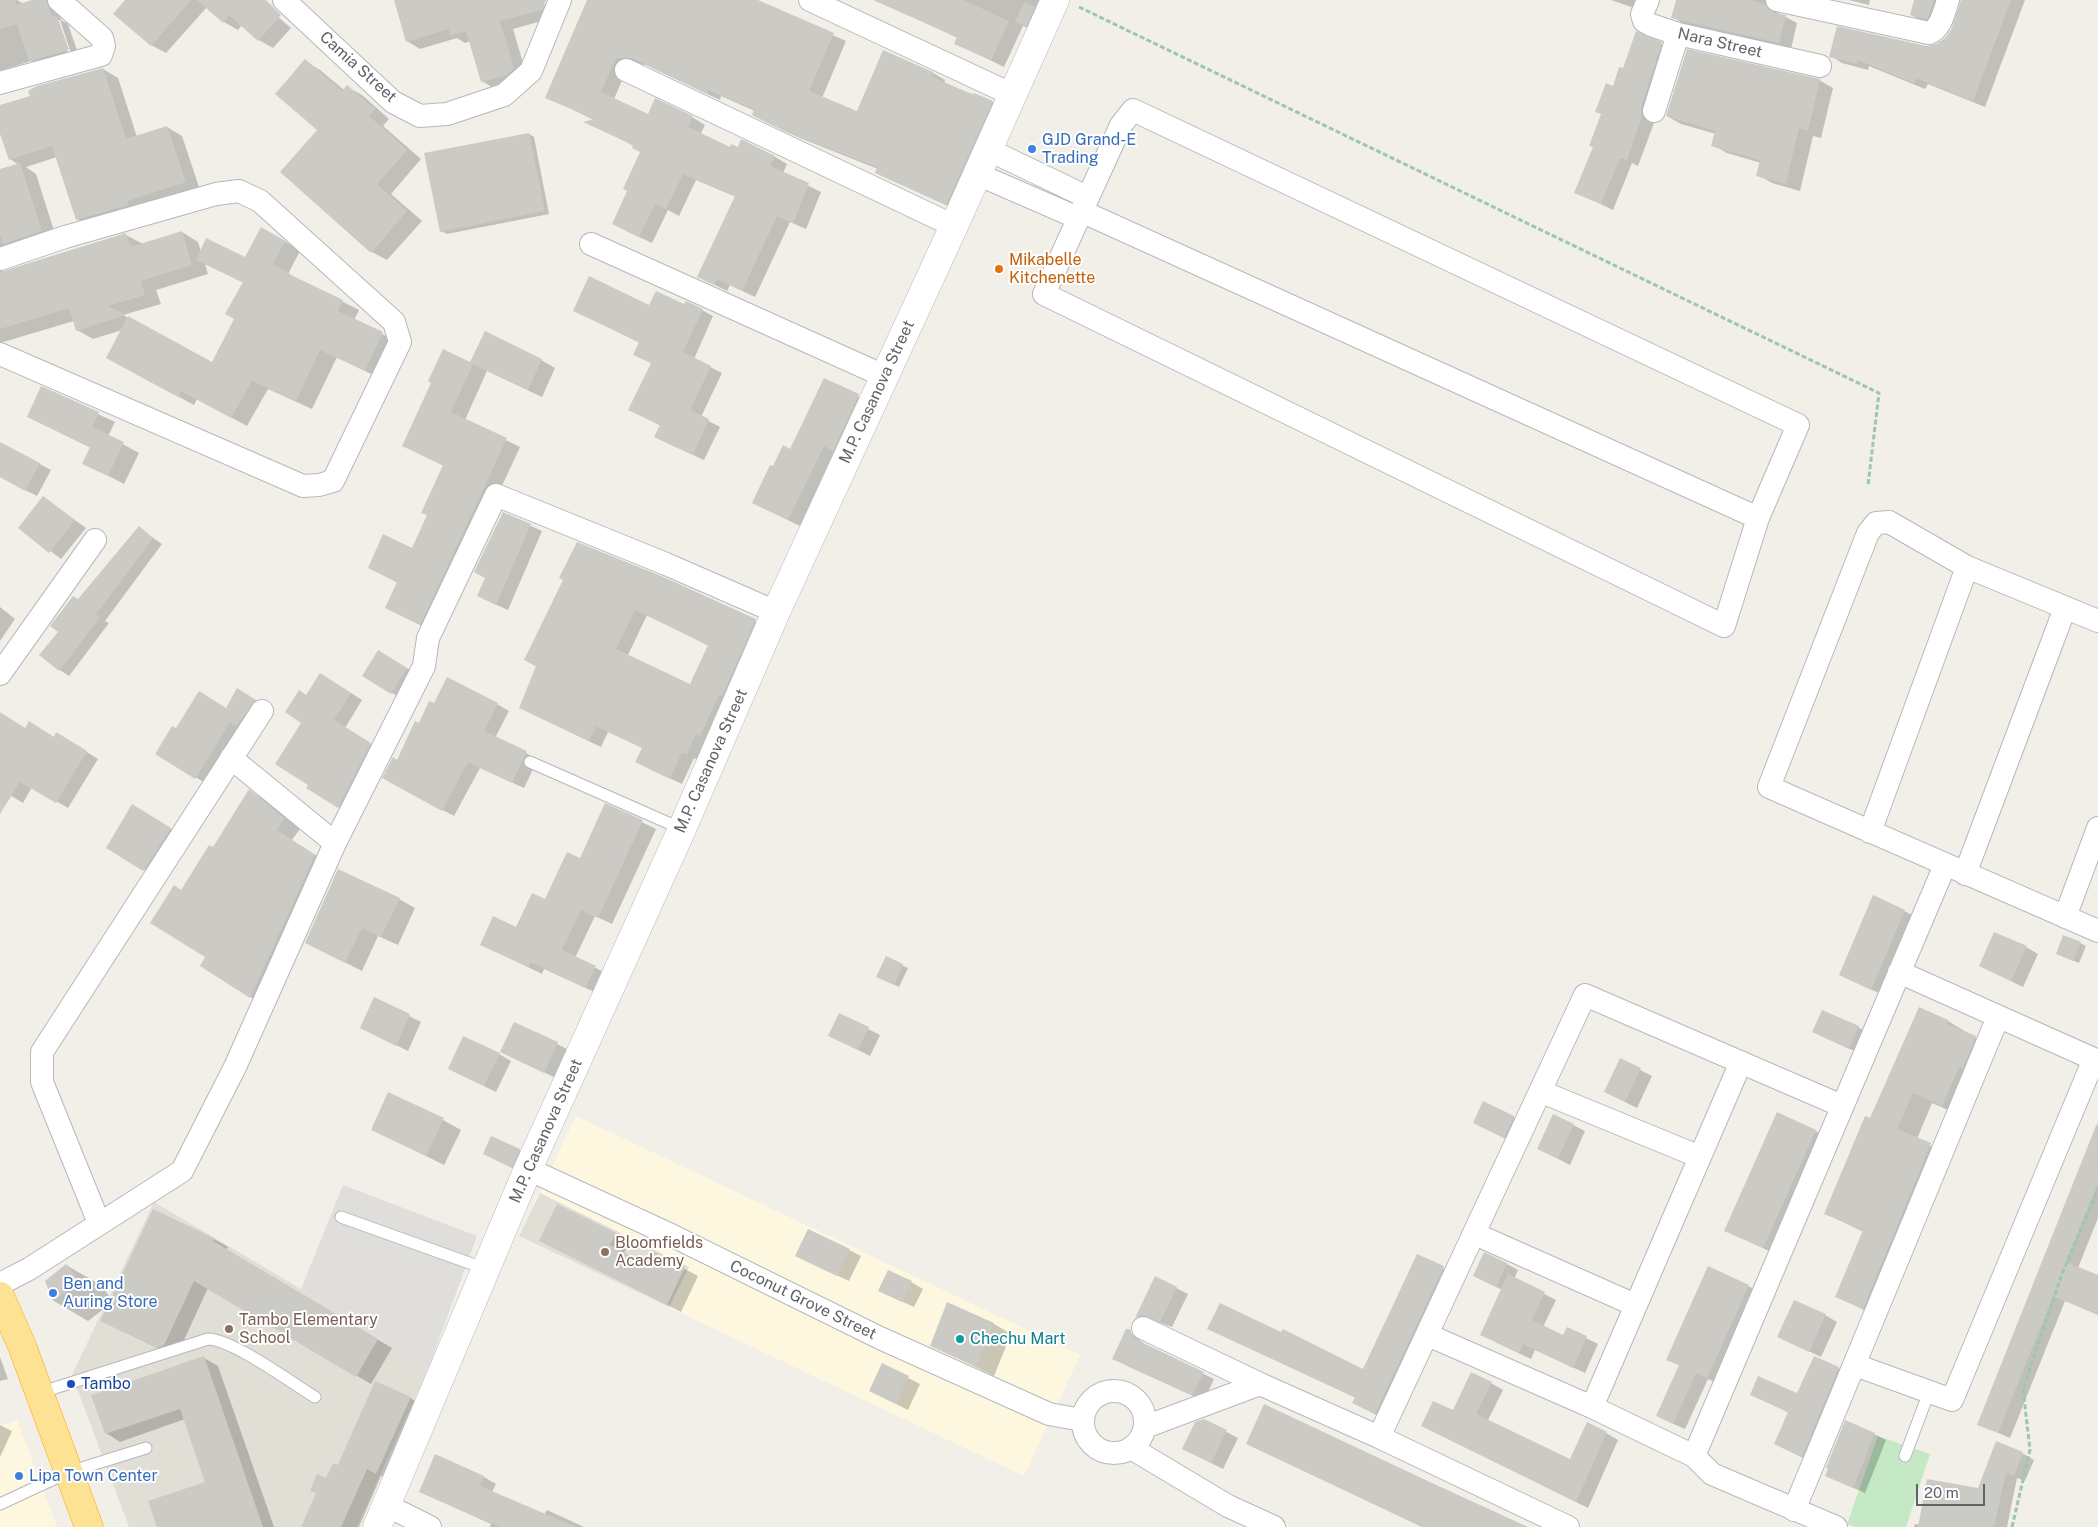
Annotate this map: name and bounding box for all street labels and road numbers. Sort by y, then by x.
street label: Nara Street [1676,24,1764,62]
street label: Camia Street [316,27,400,107]
street label: M.P. Casanova Street [835,317,919,467]
street label: M.P. Casanova Street [671,686,751,836]
street label: M.P. Casanova Street [506,1056,586,1206]
street label: Coconut Grove Street [727,1256,879,1344]

